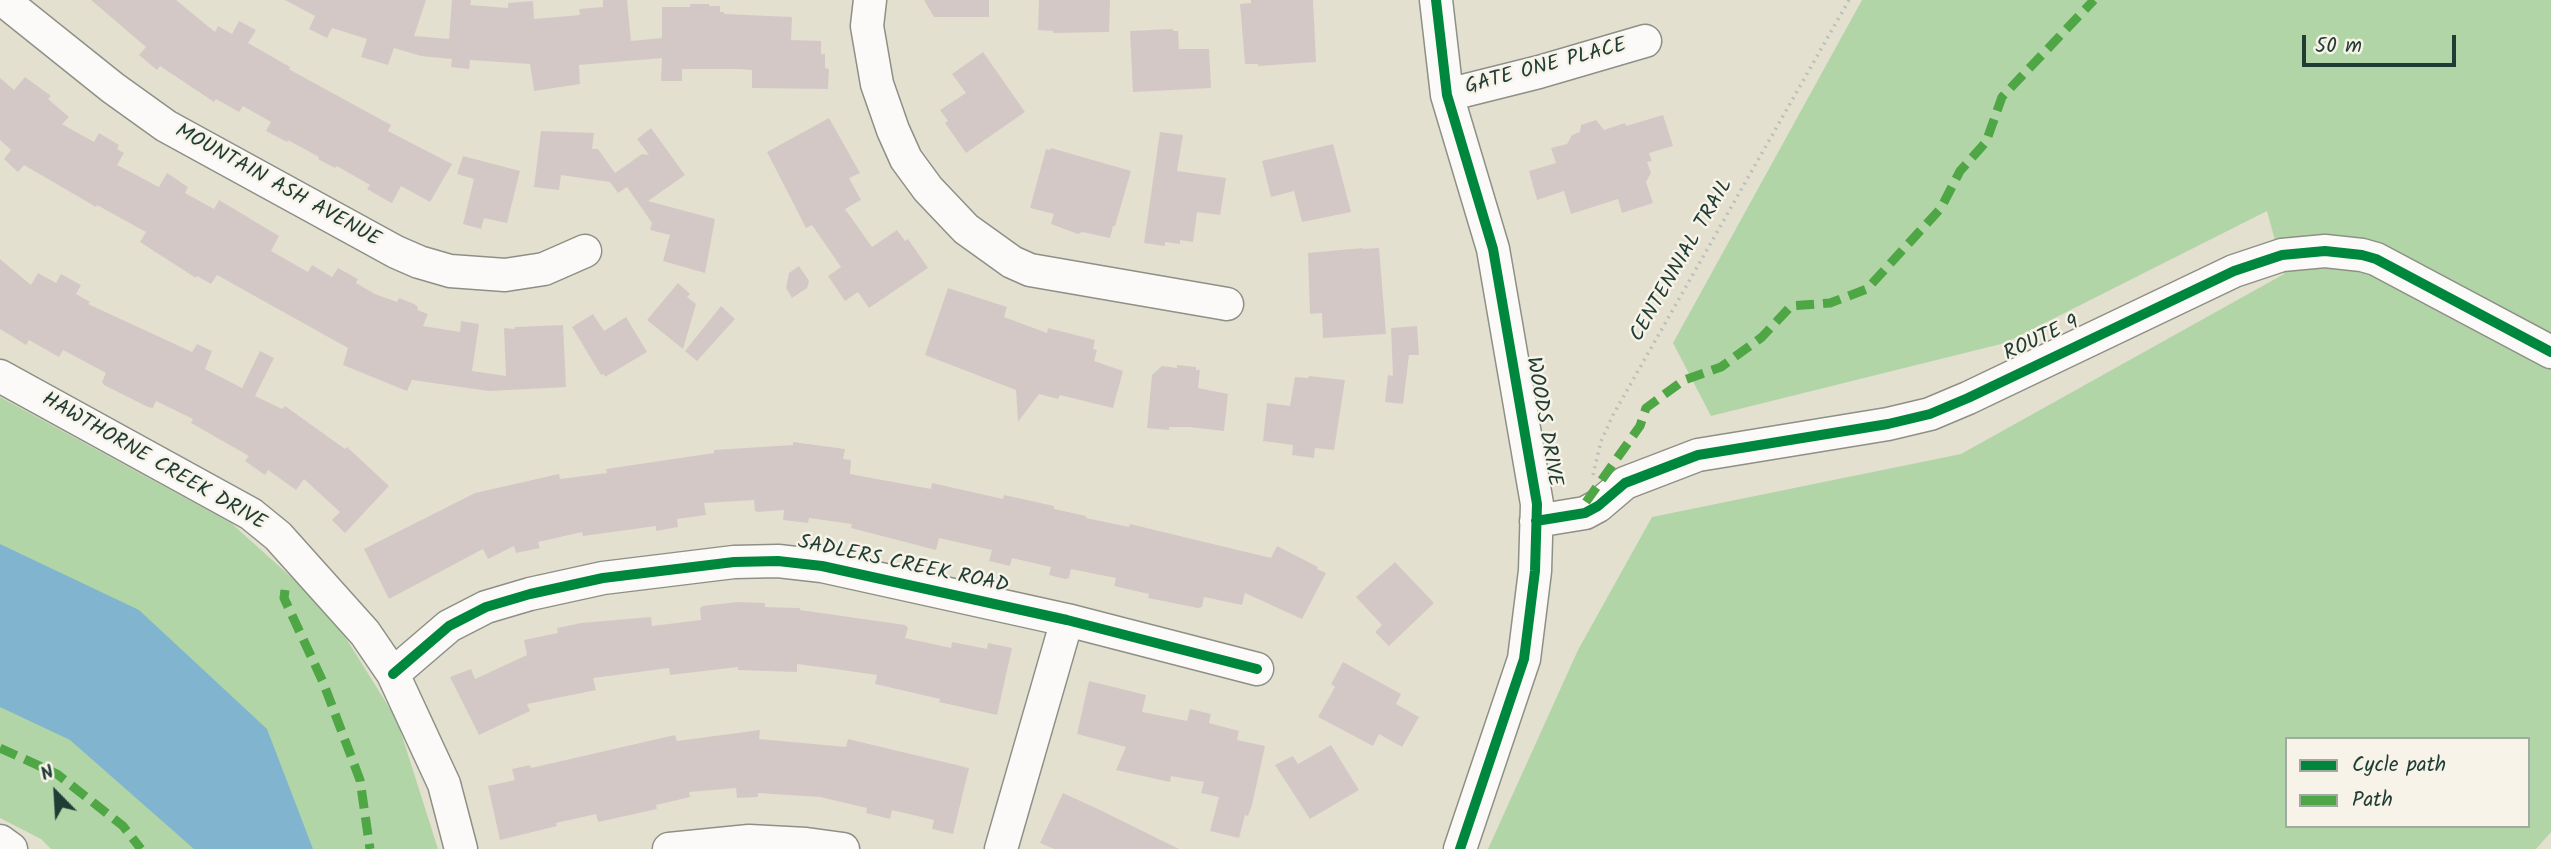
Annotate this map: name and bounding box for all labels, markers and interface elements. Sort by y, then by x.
scale bar [2306,21,2460,65]
text: 50 m [2315,30,2362,63]
street label: GATE ONE PLACE [1463,34,1629,102]
street label: MOUNTAIN ASH AVENUE [170,120,384,254]
street label: CENTENNIAL TRAIL [1626,175,1740,347]
street label: ROUTE 9 [2000,312,2084,368]
street label: WOODS DRIVE [1518,355,1566,489]
street label: HAWTHORNE CREEK DRIVE [36,388,270,538]
street label: SADLERS CREEK ROAD [795,531,1011,601]
legend [2285,737,2530,828]
text: Cycle path [2352,749,2446,782]
north arrow [21,758,91,828]
text: N [36,758,59,790]
text: Path [2352,784,2393,817]

